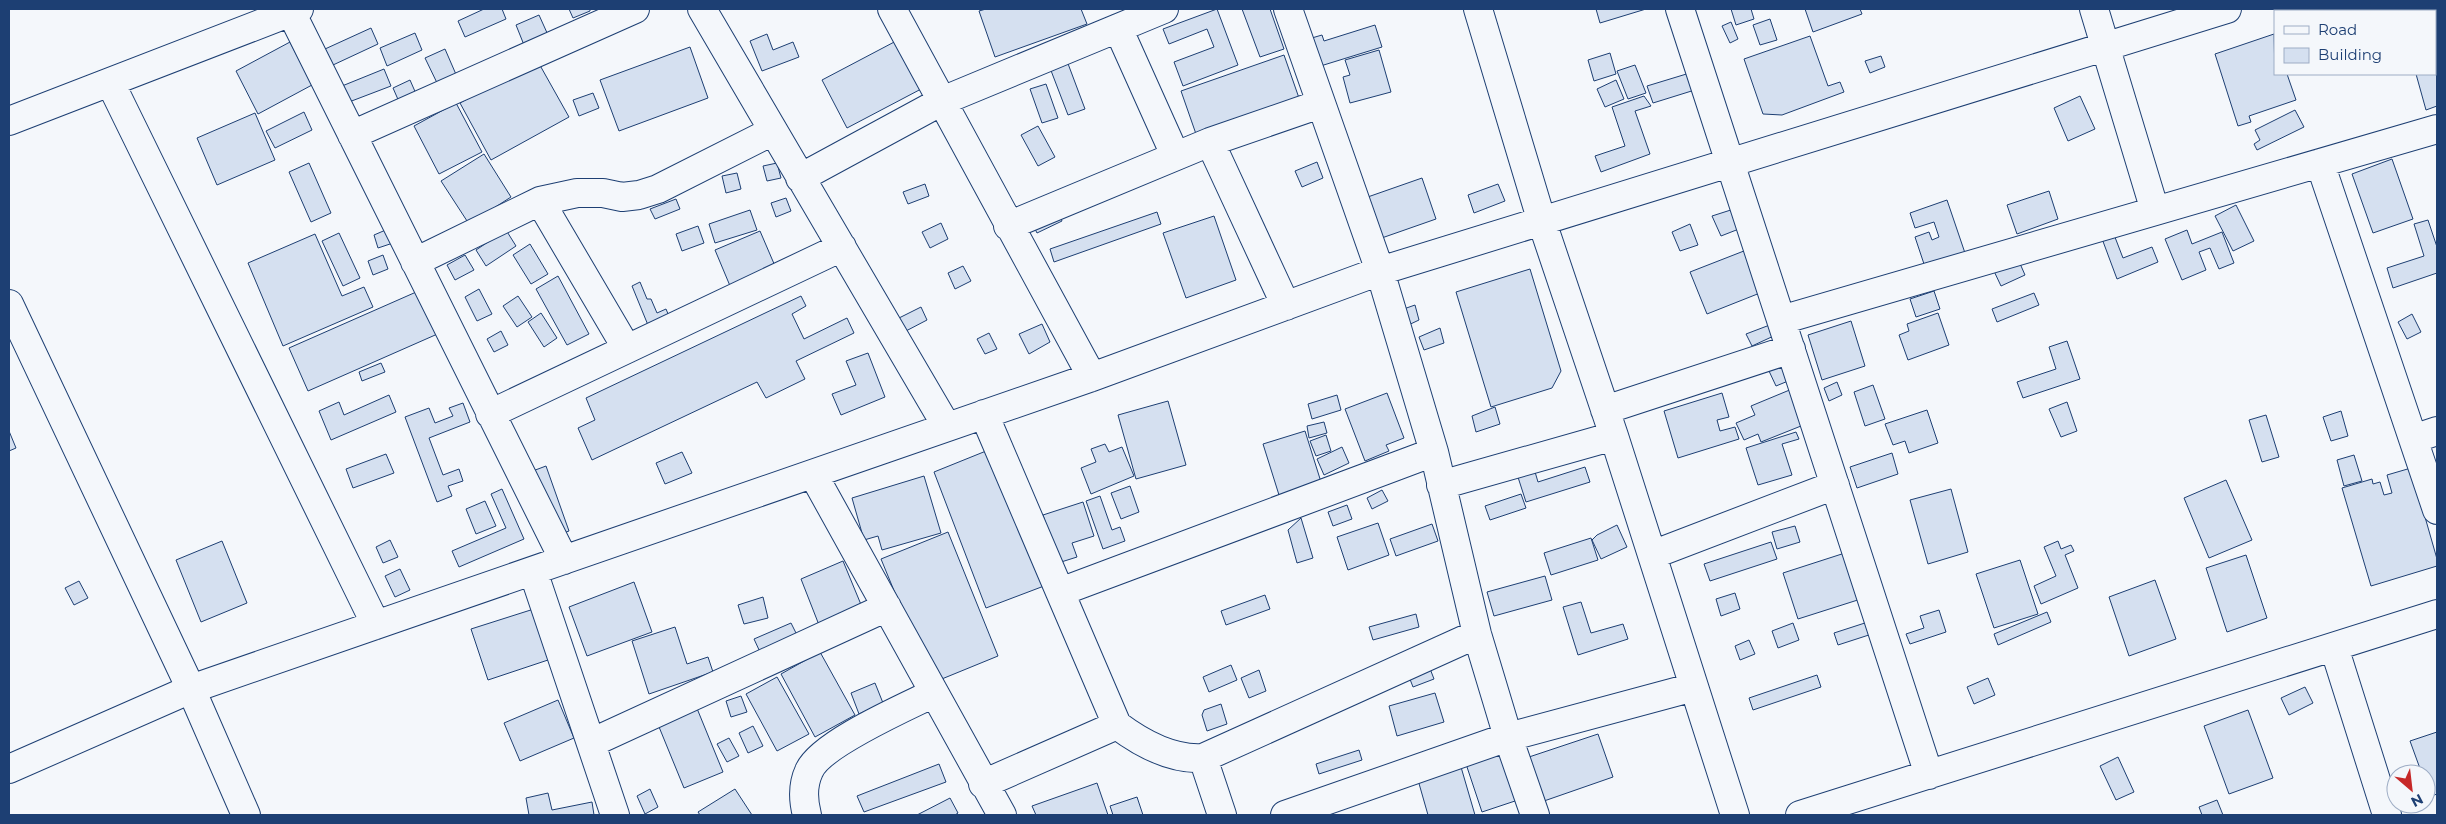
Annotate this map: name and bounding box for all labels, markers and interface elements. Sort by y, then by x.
legend [2274,10,2436,75]
text: Road [2318,20,2357,39]
text: Building [2318,45,2382,64]
north arrow [2386,764,2436,814]
text: N [2408,790,2426,811]

